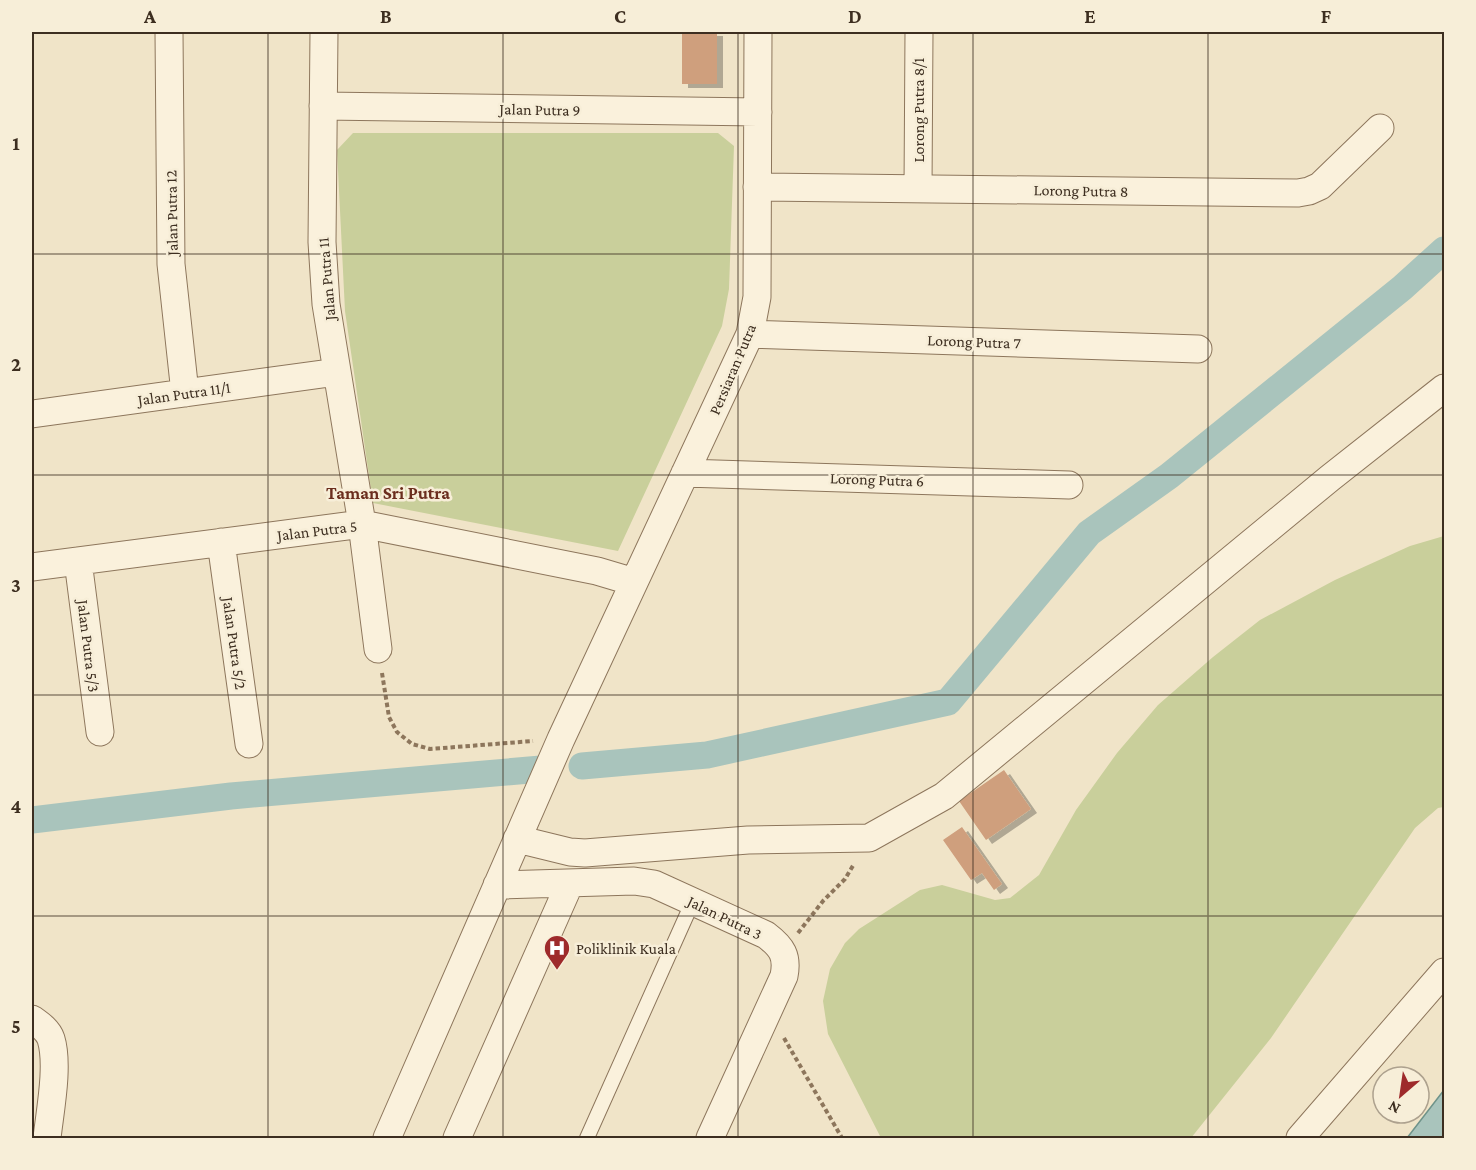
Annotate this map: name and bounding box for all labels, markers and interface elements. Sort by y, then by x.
text: A [143,5,157,27]
text: B [380,5,392,27]
text: C [614,5,626,27]
text: D [848,5,862,27]
text: E [1084,5,1096,27]
text: F [1321,5,1332,27]
street label: Lorong Putra 8/1 [910,58,928,162]
street label: Jalan Putra 9 [497,100,581,120]
text: 1 [12,132,20,154]
street label: Jalan Putra 12 [162,170,182,258]
street label: Lorong Putra 8 [1033,181,1128,201]
street label: Jalan Putra 11 [314,237,340,323]
street label: Persiaran Putra [706,321,760,417]
street label: Lorong Putra 7 [927,331,1022,353]
text: 2 [11,353,21,375]
street label: Jalan Putra 11/1 [135,379,232,410]
street label: Lorong Putra 6 [830,469,924,491]
district label: Taman Sri Putra [326,483,450,503]
street label: Jalan Putra 5 [274,517,358,545]
text: 3 [11,574,21,596]
street label: Jalan Putra 5/2 [218,594,249,691]
street label: Jalan Putra 5/3 [73,597,103,693]
text: 4 [11,795,22,817]
street label: Jalan Putra 3 [683,891,765,944]
hospital icon: Poliklinik Kuala [542,933,572,971]
place label: Poliklinik Kuala [576,940,677,957]
text: 5 [11,1015,21,1037]
north arrow [1371,1065,1431,1125]
text: N [1385,1098,1403,1118]

